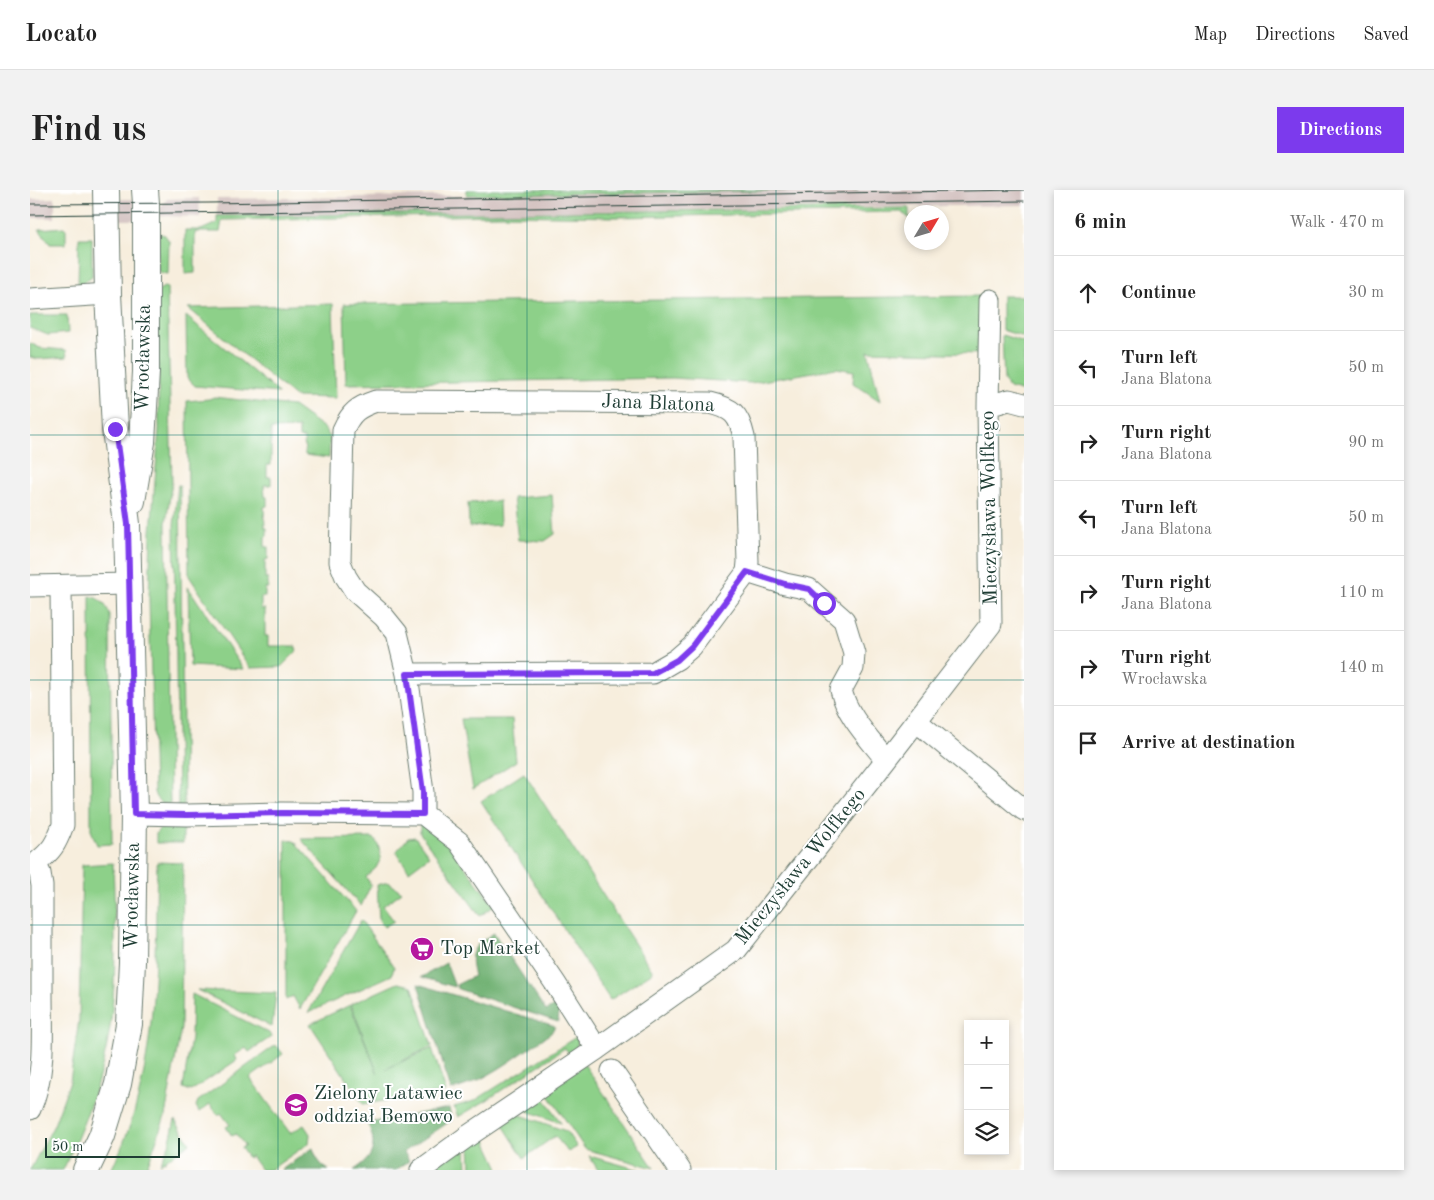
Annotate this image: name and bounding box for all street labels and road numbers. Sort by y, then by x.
street label: Wrocławska [133,304,155,412]
street label: Jana Blatona [601,392,715,416]
street label: Mieczysława Wolfkego [978,410,1002,606]
street label: Mieczysława Wolfkego [732,785,870,949]
street label: Wrocławska [122,842,144,950]

